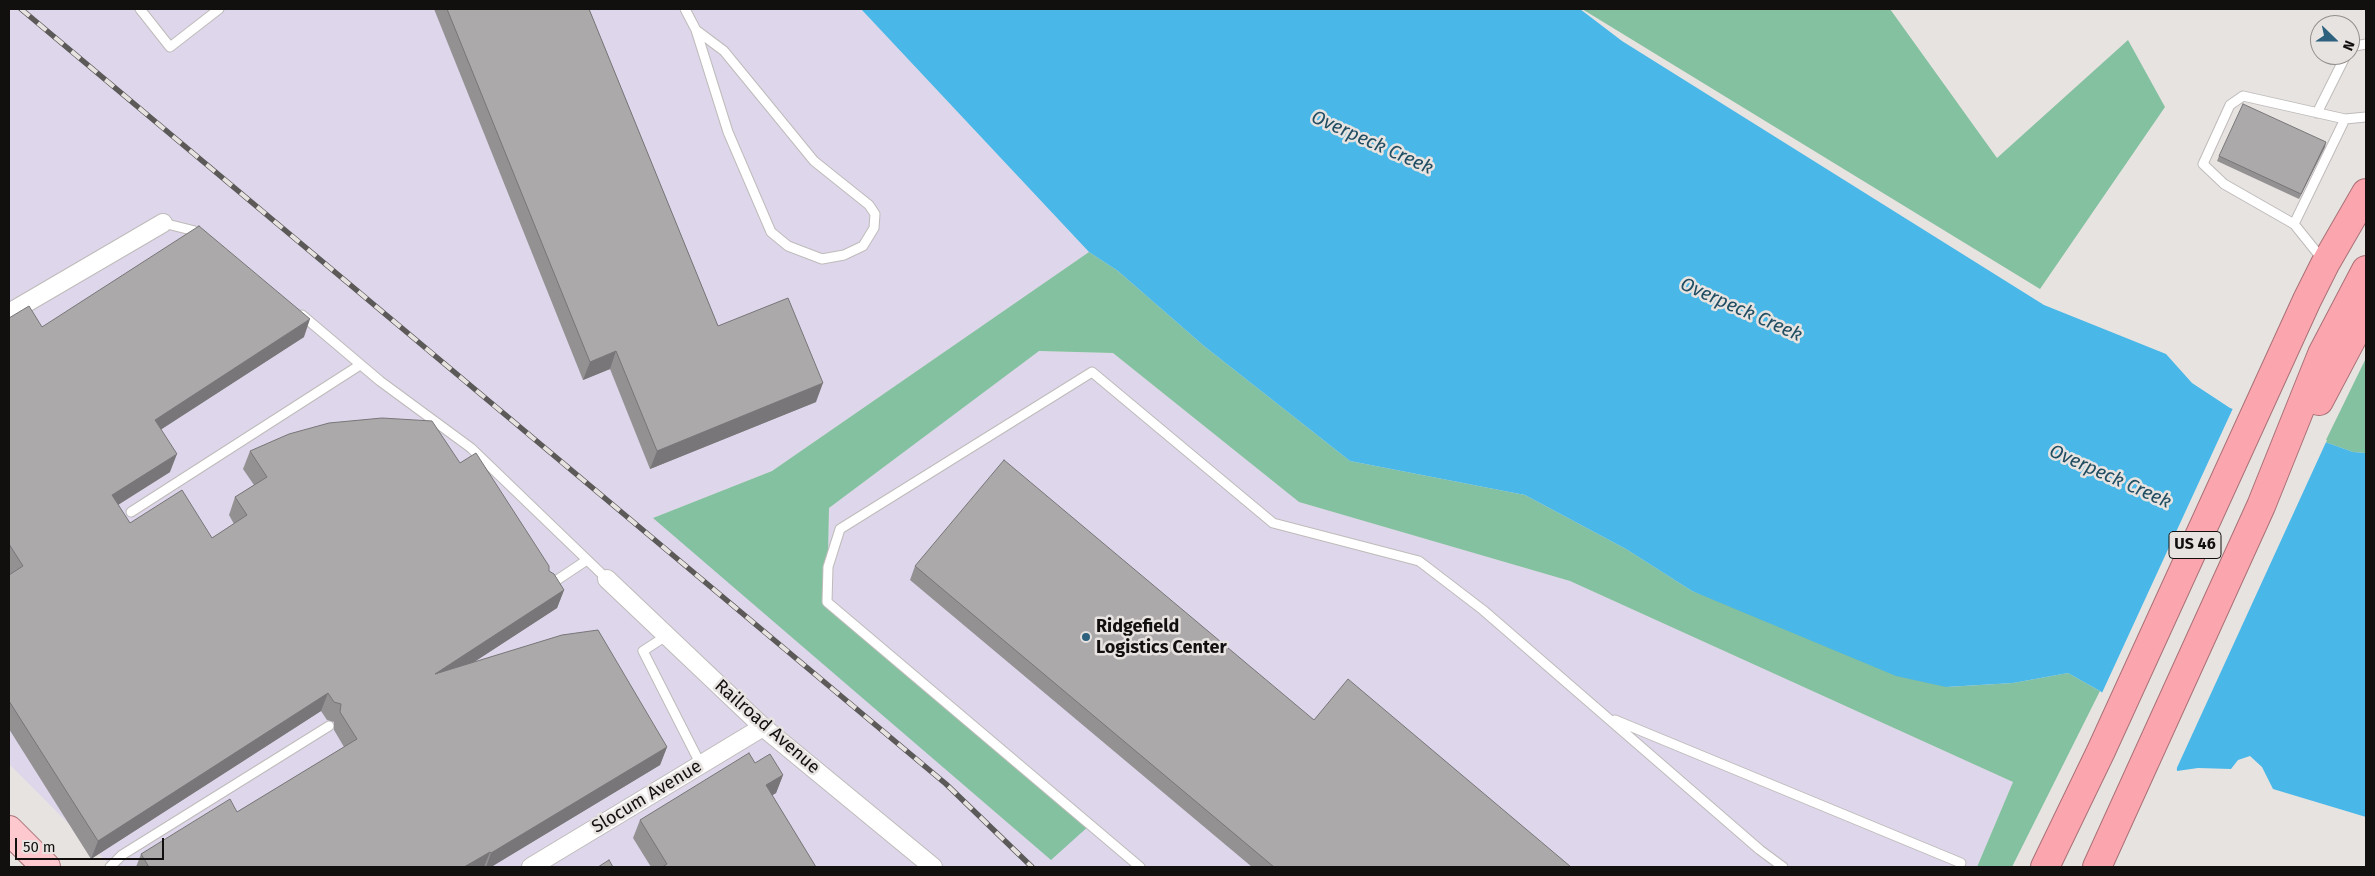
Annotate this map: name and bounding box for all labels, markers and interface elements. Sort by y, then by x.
north arrow [2310,15,2360,65]
text: N [2339,38,2358,53]
water label: Overpeck Creek [1307,106,1437,180]
water label: Overpeck Creek [1676,273,1806,347]
water label: Overpeck Creek [2045,440,2175,514]
road number: US 46 [2169,532,2221,558]
place label: Ridgefield Logistics Center [1096,616,1227,659]
marker: Ridgefield Logistics Center [1080,631,1092,643]
street label: Railroad Avenue [710,675,824,779]
street label: Slocum Avenue [588,756,706,838]
scale bar [18,828,166,860]
text: 50 m [23,838,56,856]

